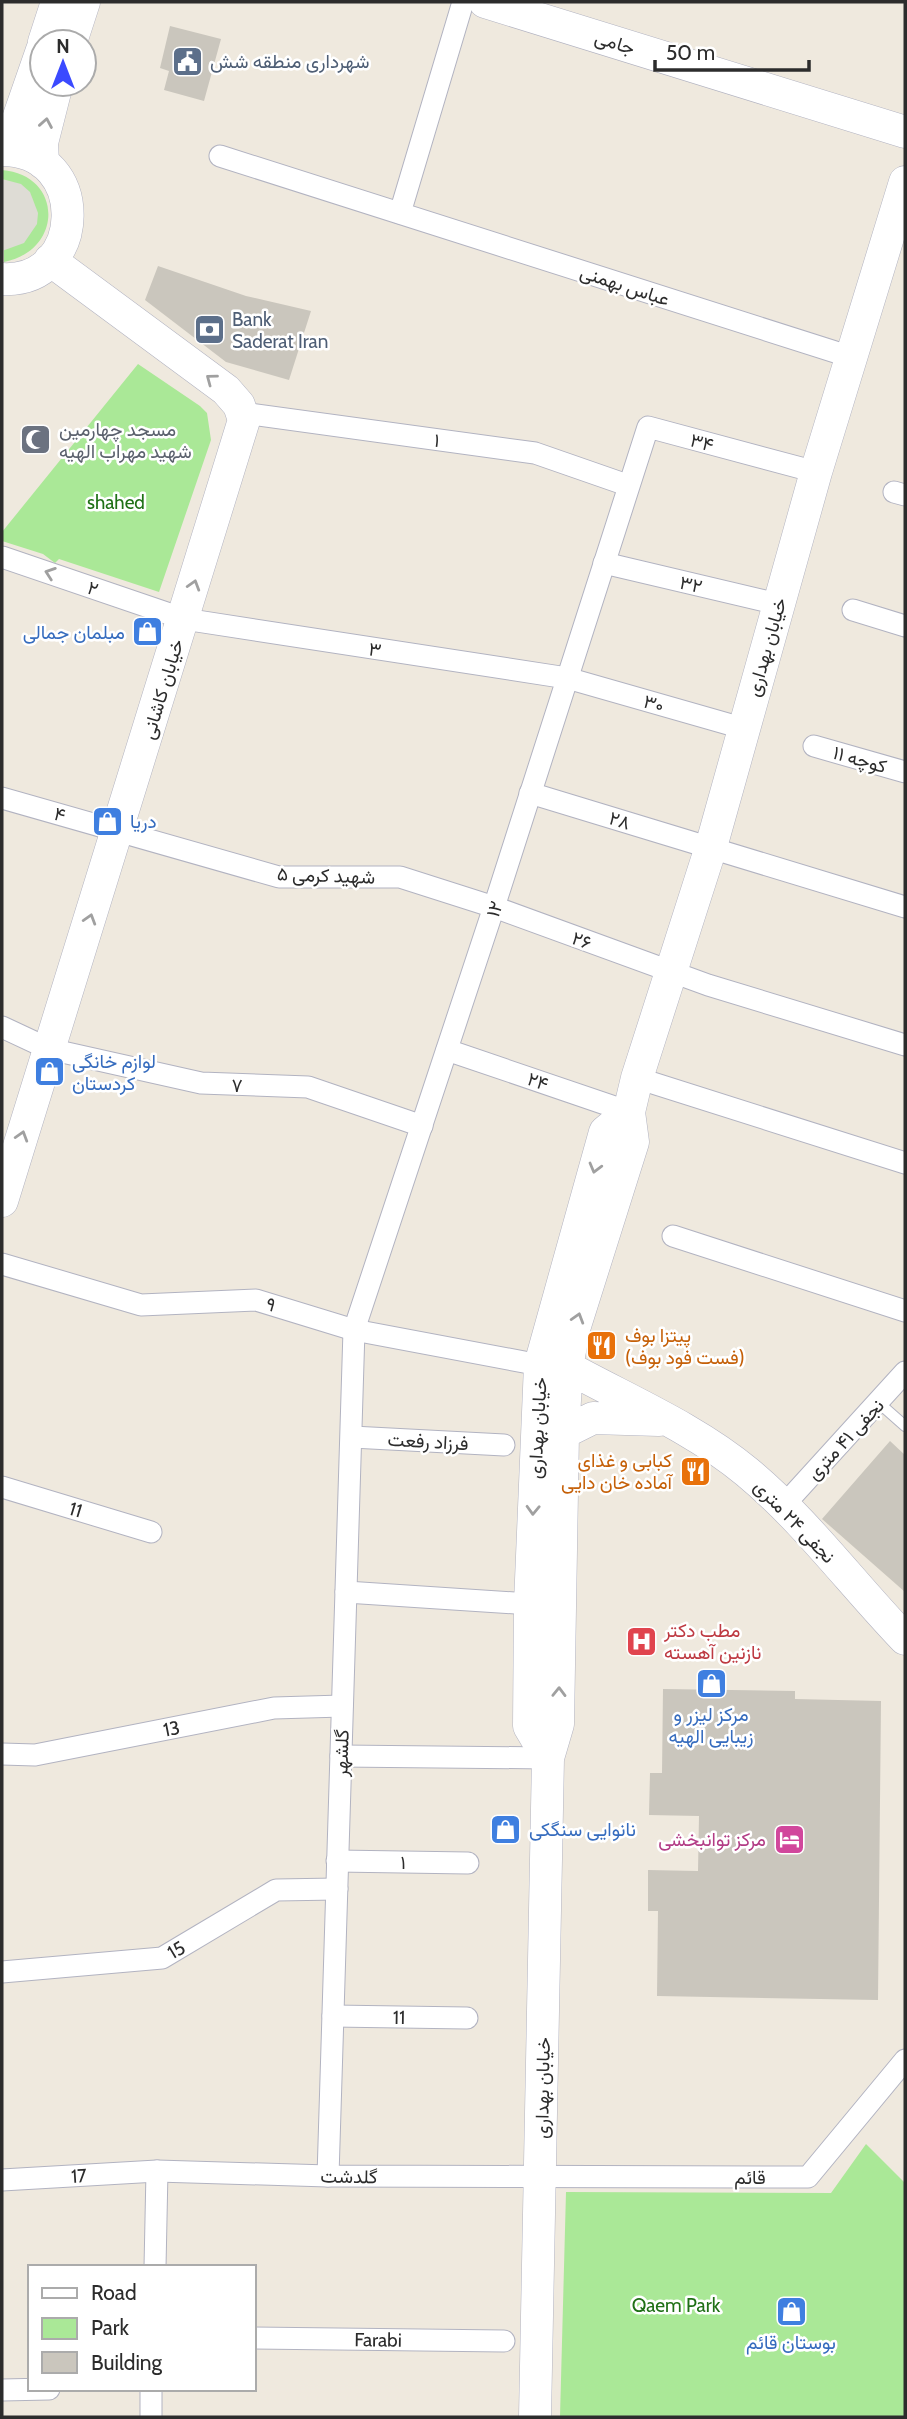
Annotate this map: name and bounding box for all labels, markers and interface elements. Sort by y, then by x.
street label: جامی [592,26,638,59]
north arrow [28,28,98,98]
scale bar [655,28,809,72]
text: N [56,35,70,58]
text: 50 m [666,40,715,65]
public building icon: شهرداری منطقه شش [170,44,204,78]
place label: شهرداری منطقه شش [210,50,369,73]
one-way arrow [38,117,53,129]
street label: عباس بهمنی [577,260,673,311]
place label: Bank Saderat Iran [232,308,328,353]
bank icon: Bank Saderat Iran [192,313,226,347]
one-way arrow [206,374,219,387]
place label: مسجد چهارمین شهید مهراب الهیه [59,418,192,463]
mosque icon: مسجد چهارمین شهید مهراب الهیه [19,423,53,457]
street label: ۳۴ [688,428,716,457]
street label: ۱ [433,429,441,452]
park label: shahed [87,491,145,514]
one-way arrow [44,567,56,581]
street label: ۳۲ [677,571,704,598]
street label: ۲ [84,576,101,601]
one-way arrow [186,579,201,591]
street label: خیابان بهداری [741,595,792,699]
shop icon: مبلمان جمالی [131,615,165,649]
place label: مبلمان جمالی [23,621,125,644]
street label: خیابان کاشانی [136,636,189,742]
street label: ۳ [367,637,383,662]
street label: ۳۰ [641,690,667,717]
street label: کوچه ۱۱ [830,741,889,780]
street label: ۴ [51,802,68,827]
shop icon: دریا [90,804,124,838]
street label: ۲۸ [606,806,633,835]
place label: دریا [130,810,157,833]
street label: ۵ شهید کرمی [276,862,376,889]
street label: ۱۲ [481,898,508,920]
one-way arrow [82,913,96,926]
street label: ۲۶ [569,926,595,955]
place label: لوازم خانگی کردستان [72,1050,156,1095]
shop icon: لوازم خانگی کردستان [32,1055,66,1089]
street label: ۲۴ [524,1067,552,1096]
street label: ۷ [231,1074,243,1097]
one-way arrow [14,1130,28,1143]
one-way arrow [589,1162,603,1174]
street label: ۹ [263,1292,279,1317]
one-way arrow [569,1313,584,1325]
place label: پیتزا بوف (فست فود بوف) [625,1324,745,1369]
restaurant icon: پیتزا بوف (فست فود بوف) [585,1329,619,1363]
street label: خیابان بهداری [523,1377,552,1479]
street label: نجفی ۴۱ متری [802,1394,889,1485]
street label: فرزاد رفعت [387,1428,469,1455]
place label: کبابی و غذای آماده خان دایی [561,1449,674,1494]
restaurant icon: کبابی و غذای آماده خان دایی [678,1454,712,1488]
street label: نجفی ۲۴ متری [749,1475,840,1568]
street label: 11 [66,1497,85,1523]
one-way arrow [525,1505,541,1516]
place label: مطب دکتر نازنین آهسته [663,1619,761,1664]
hospital icon: مطب دکتر نازنین آهسته [624,1624,658,1658]
shop icon: مرکز لیزر و زیبایی الهیه [694,1666,728,1700]
one-way arrow [551,1686,566,1697]
place label: مرکز لیزر و زیبایی الهیه [668,1703,754,1748]
street label: 13 [161,1716,182,1742]
street label: گلشهر [329,1729,354,1778]
shop icon: نانوایی سنگکی [489,1812,523,1846]
place label: نانوایی سنگکی [529,1818,636,1841]
hotel icon: مرکز توانبخشی [772,1822,806,1856]
place label: مرکز توانبخشی [658,1828,766,1851]
street label: ۱ [400,1851,406,1874]
street label: 15 [163,1936,189,1964]
street label: 11 [393,2006,405,2029]
street label: خیابان بهداری [530,2037,555,2139]
street label: 17 [70,2164,88,2188]
street label: گلدشت [320,2165,378,2188]
street label: قائم [734,2166,766,2190]
legend [28,2265,256,2391]
text: Road [91,2280,137,2305]
park label: Qaem Park [632,2294,721,2317]
shop icon: بوستان قائم [774,2294,808,2328]
text: Park [91,2315,129,2340]
street label: Farabi [354,2328,402,2352]
place label: بوستان قائم [746,2331,836,2355]
text: Building [91,2350,163,2375]

